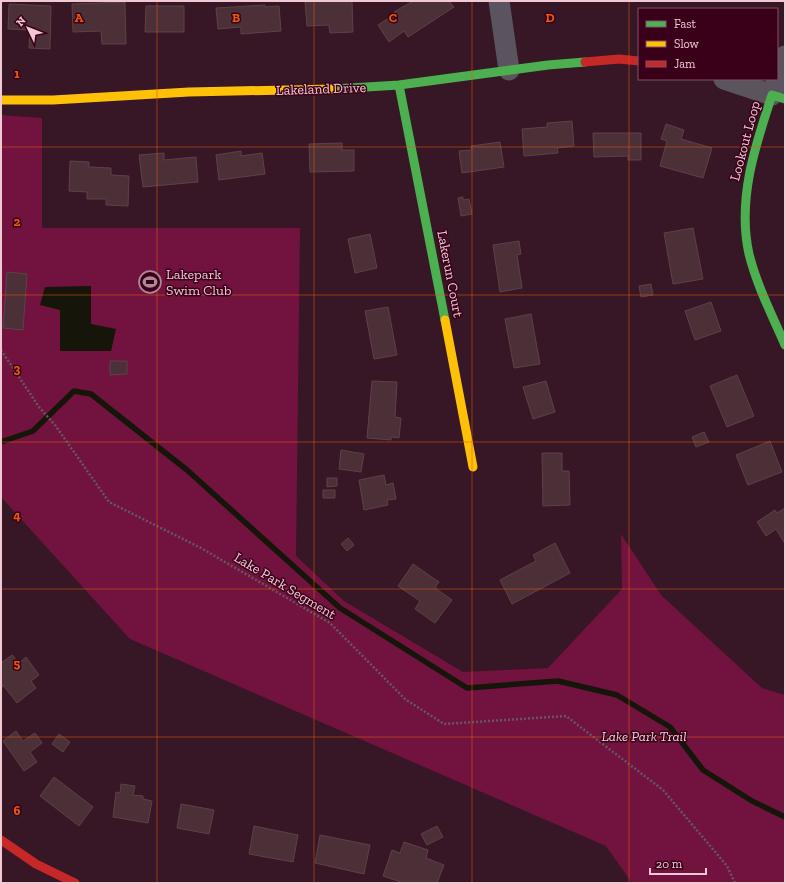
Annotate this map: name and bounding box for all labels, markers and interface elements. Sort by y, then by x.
north arrow [8,8,48,48]
legend [638,8,778,80]
text: A [75,10,84,25]
text: B [232,10,240,25]
text: C [389,10,397,25]
text: D [545,10,555,25]
text: N [13,14,29,29]
text: Fast [674,17,697,31]
text: Slow [674,37,700,51]
text: Jam [674,57,696,71]
text: 1 [14,66,20,81]
street label: Lakeland Drive [276,79,367,99]
street label: Lookout Loop [726,99,764,183]
text: 2 [14,214,21,229]
street label: Lakerun Court [433,229,467,320]
place label: Lakepark Swim Club [166,266,231,299]
sports icon: Lakepark Swim Club [137,269,163,295]
text: 3 [14,361,21,376]
text: 4 [13,508,21,523]
street label: Lake Park Segment [231,549,340,624]
text: 5 [14,656,21,671]
park label: Lake Park Trail [601,728,687,745]
text: 6 [14,803,21,818]
scale bar [650,850,706,876]
text: 20 m [656,857,683,871]

